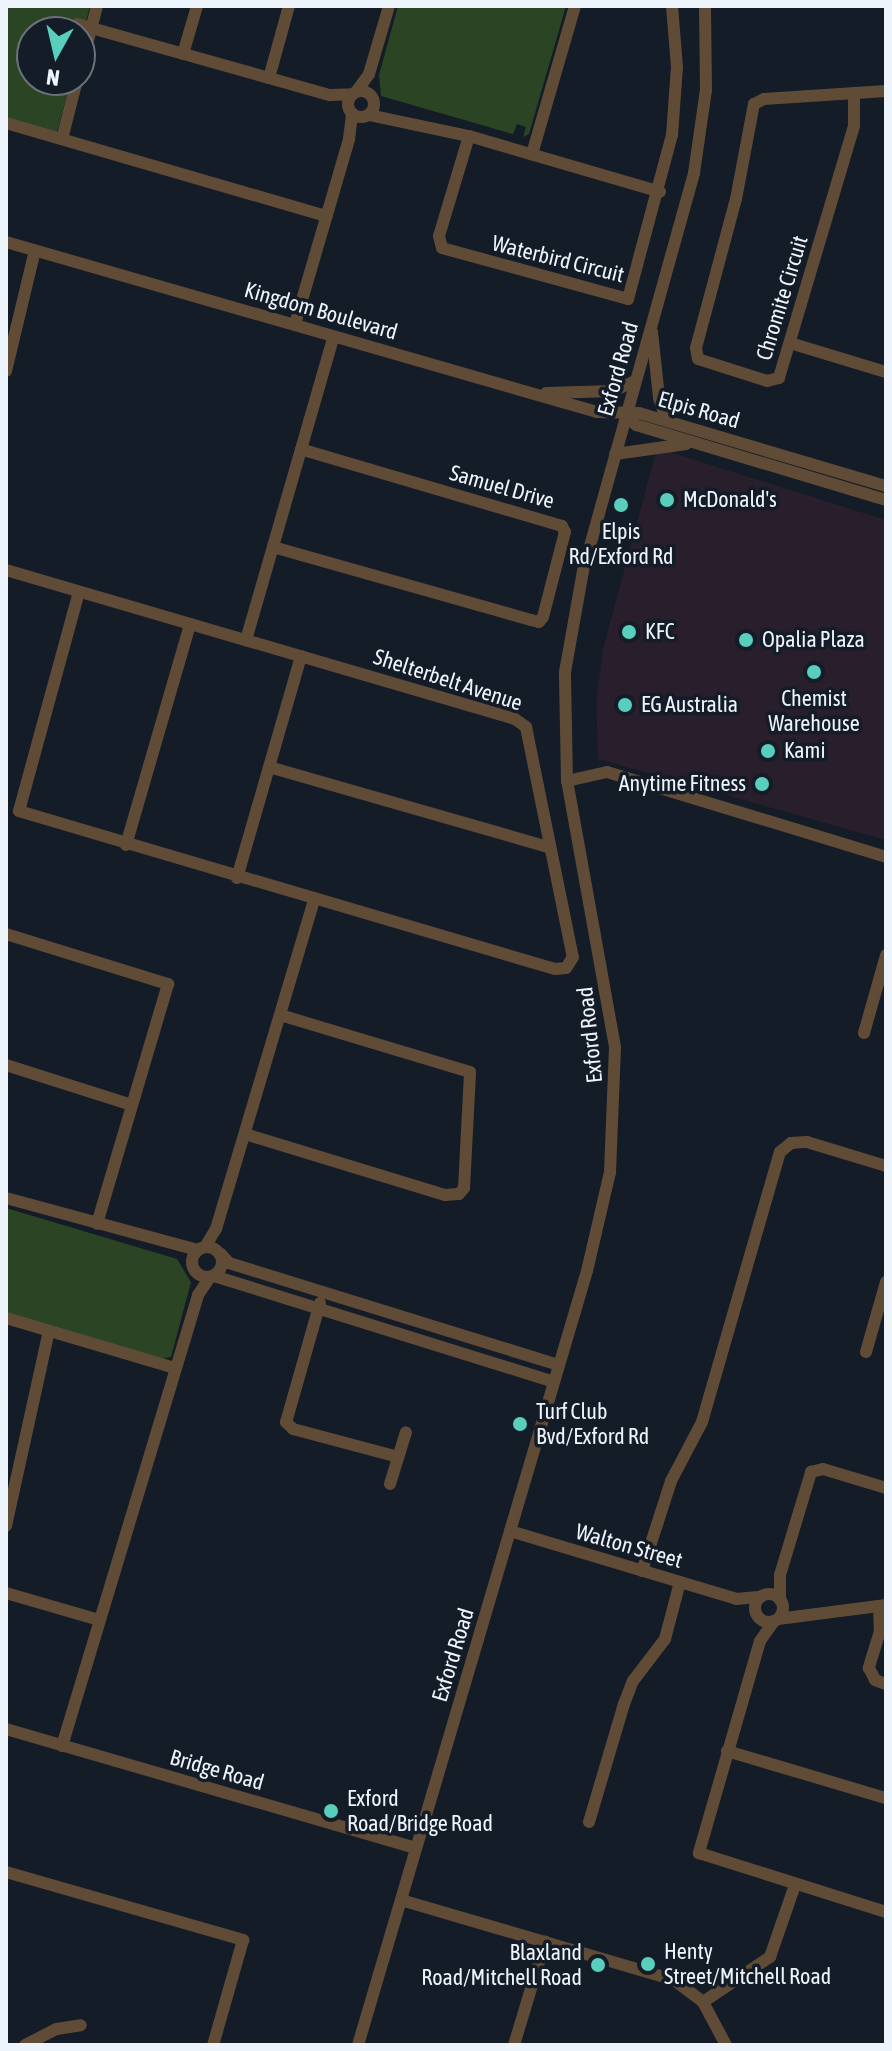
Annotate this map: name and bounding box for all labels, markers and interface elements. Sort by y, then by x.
north arrow [16,16,96,96]
text: N [45,64,61,92]
street label: Waterbird Circuit [489,230,627,288]
street label: Chromite Circuit [751,232,813,364]
street label: Kingdom Boulevard [241,277,401,345]
street label: Exford Road [592,319,644,419]
street label: Elpis Road [655,386,743,434]
street label: Samuel Drive [447,459,557,515]
place label: McDonald's [683,487,777,513]
marker: McDonald's [658,491,676,509]
marker: Elpis Rd/Exford Rd [612,496,630,514]
place label: Elpis Rd/Exford Rd [569,518,673,570]
place label: KFC [645,619,675,645]
marker: KFC [620,623,638,641]
place label: Opalia Plaza [762,627,865,653]
marker: Opalia Plaza [737,631,755,649]
street label: Shelterbelt Avenue [370,644,526,716]
marker: Chemist Warehouse [805,663,823,681]
place label: Chemist Warehouse [768,685,860,736]
place label: EG Australia [641,692,738,718]
marker: EG Australia [616,696,634,714]
place label: Kami [784,738,825,764]
marker: Kami [759,742,777,760]
place label: Anytime Fitness [619,771,746,797]
marker: Anytime Fitness [753,775,771,793]
street label: Exford Road [572,986,608,1084]
place label: Turf Club Bvd/Exford Rd [536,1398,649,1450]
marker: Turf Club Bvd/Exford Rd [511,1415,529,1433]
street label: Walton Street [573,1518,685,1574]
street label: Exford Road [426,1605,480,1705]
street label: Bridge Road [167,1744,267,1796]
place label: Exford Road/Bridge Road [347,1785,493,1836]
marker: Exford Road/Bridge Road [322,1802,340,1820]
place label: Henty Street/Mitchell Road [664,1938,831,1990]
place label: Blaxland Road/Mitchell Road [421,1939,582,1990]
marker: Henty Street/Mitchell Road [639,1955,657,1973]
marker: Blaxland Road/Mitchell Road [589,1956,607,1974]

